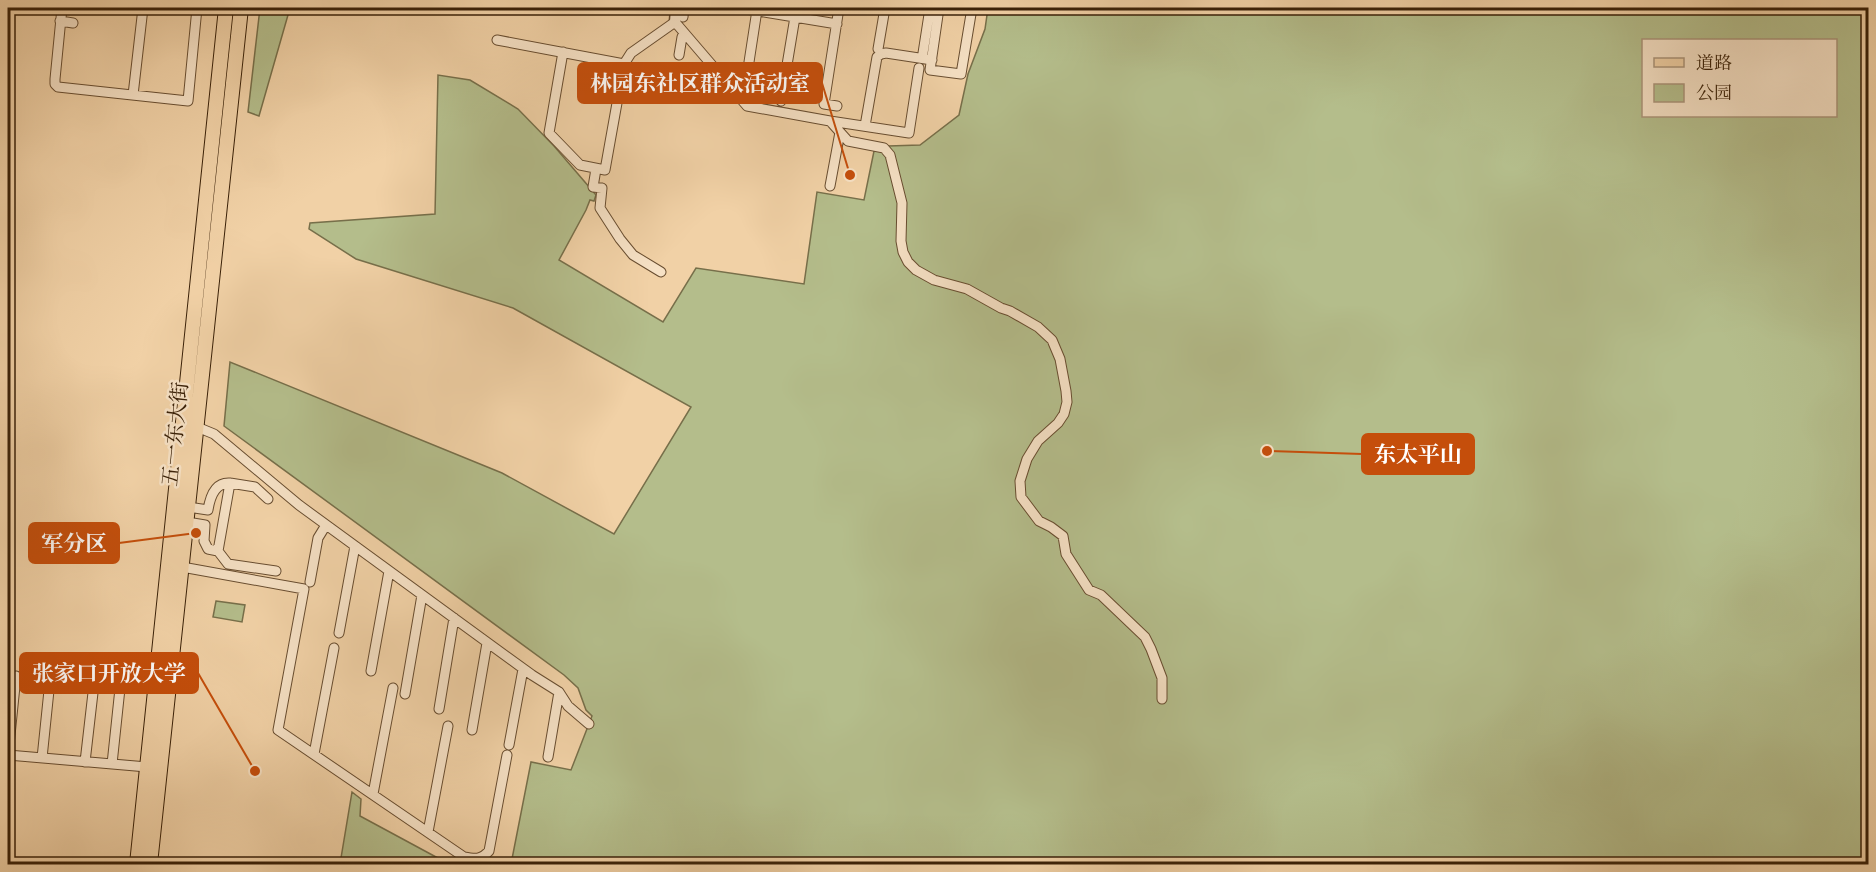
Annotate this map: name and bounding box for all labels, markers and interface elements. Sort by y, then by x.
legend [1642,39,1837,117]
text: 道路 [1696,52,1732,77]
callout: 林园东社区群众活动室 [578,63,822,103]
text: 林园东社区群众活动室 [590,70,810,101]
text: 公园 [1696,82,1732,107]
street label: 五一东大街 [157,380,196,488]
callout: 东太平山 [1362,434,1474,474]
text: 东太平山 [1374,441,1462,472]
callout: 军分区 [29,523,119,563]
text: 军分区 [41,530,107,561]
callout: 张家口开放大学 [20,653,198,693]
text: 张家口开放大学 [32,660,186,691]

